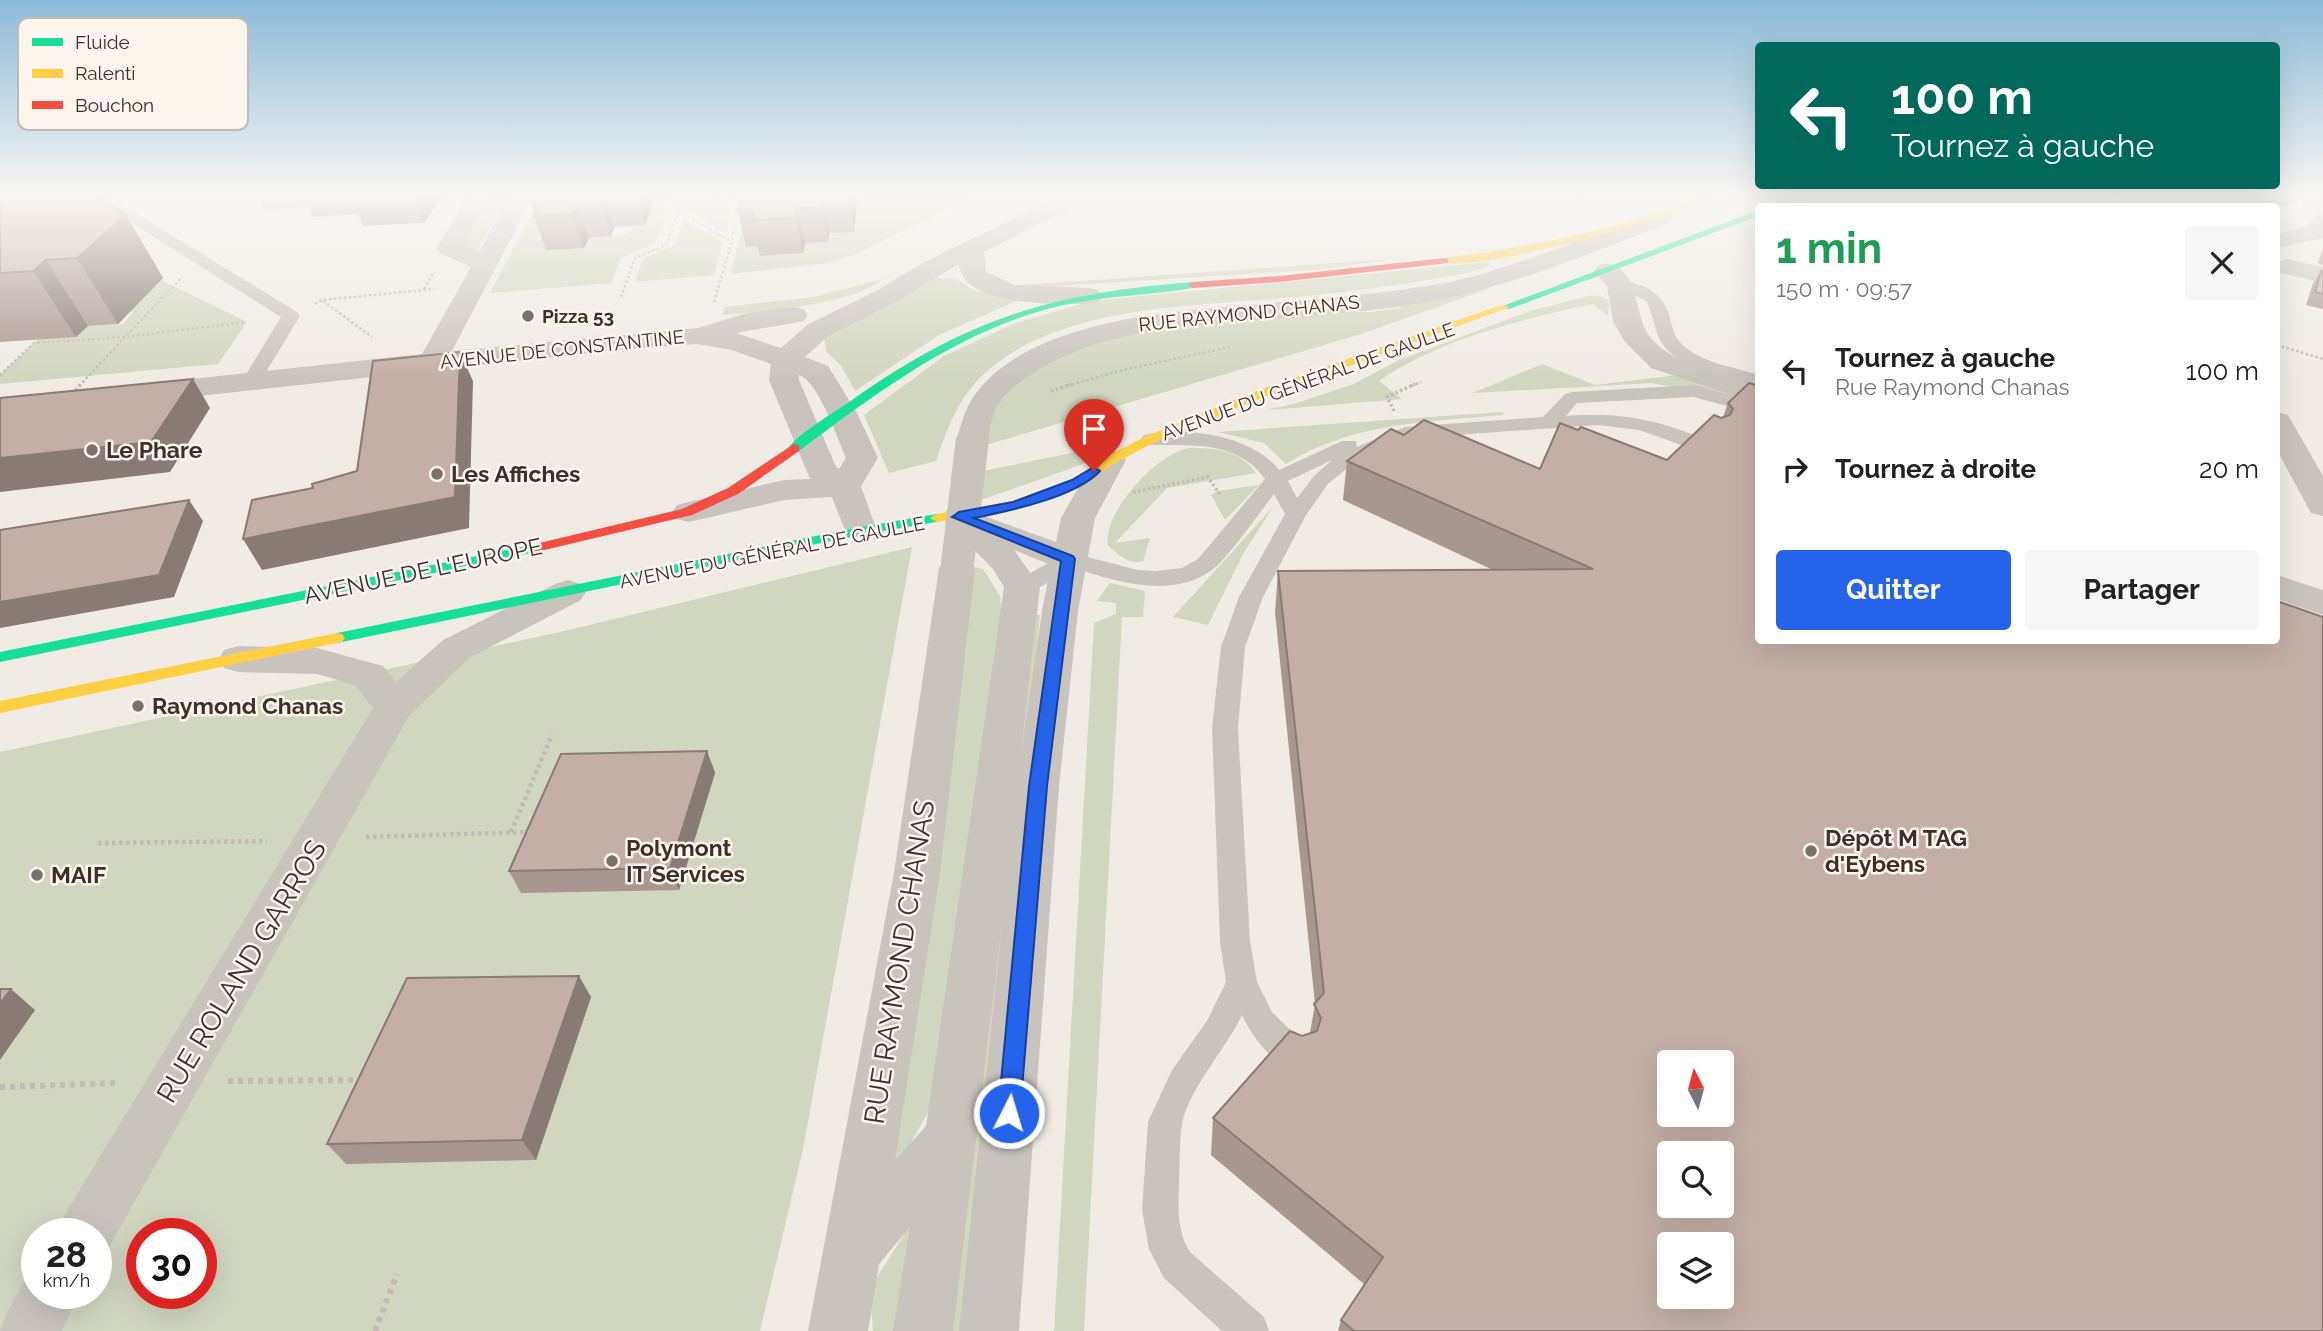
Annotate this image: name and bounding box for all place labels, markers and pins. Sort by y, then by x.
place label: Pizza 53 [542,305,614,327]
marker: Pizza 53 [520,308,536,324]
pin [1064,399,1124,471]
place label: Le Phare [106,436,203,463]
marker: Le Phare [84,442,100,458]
place label: Les Affiches [451,460,580,487]
marker: Les Affiches [429,466,445,482]
place label: Raymond Chanas [152,692,343,719]
marker: Raymond Chanas [130,698,146,714]
place label: Dépôt M TAG d'Eybens [1825,824,1967,877]
place label: Polymont IT Services [626,834,745,887]
marker: Dépôt M TAG d'Eybens [1803,843,1819,859]
marker: Polymont IT Services [604,853,620,869]
place label: MAIF [51,861,106,888]
marker: MAIF [29,867,45,883]

